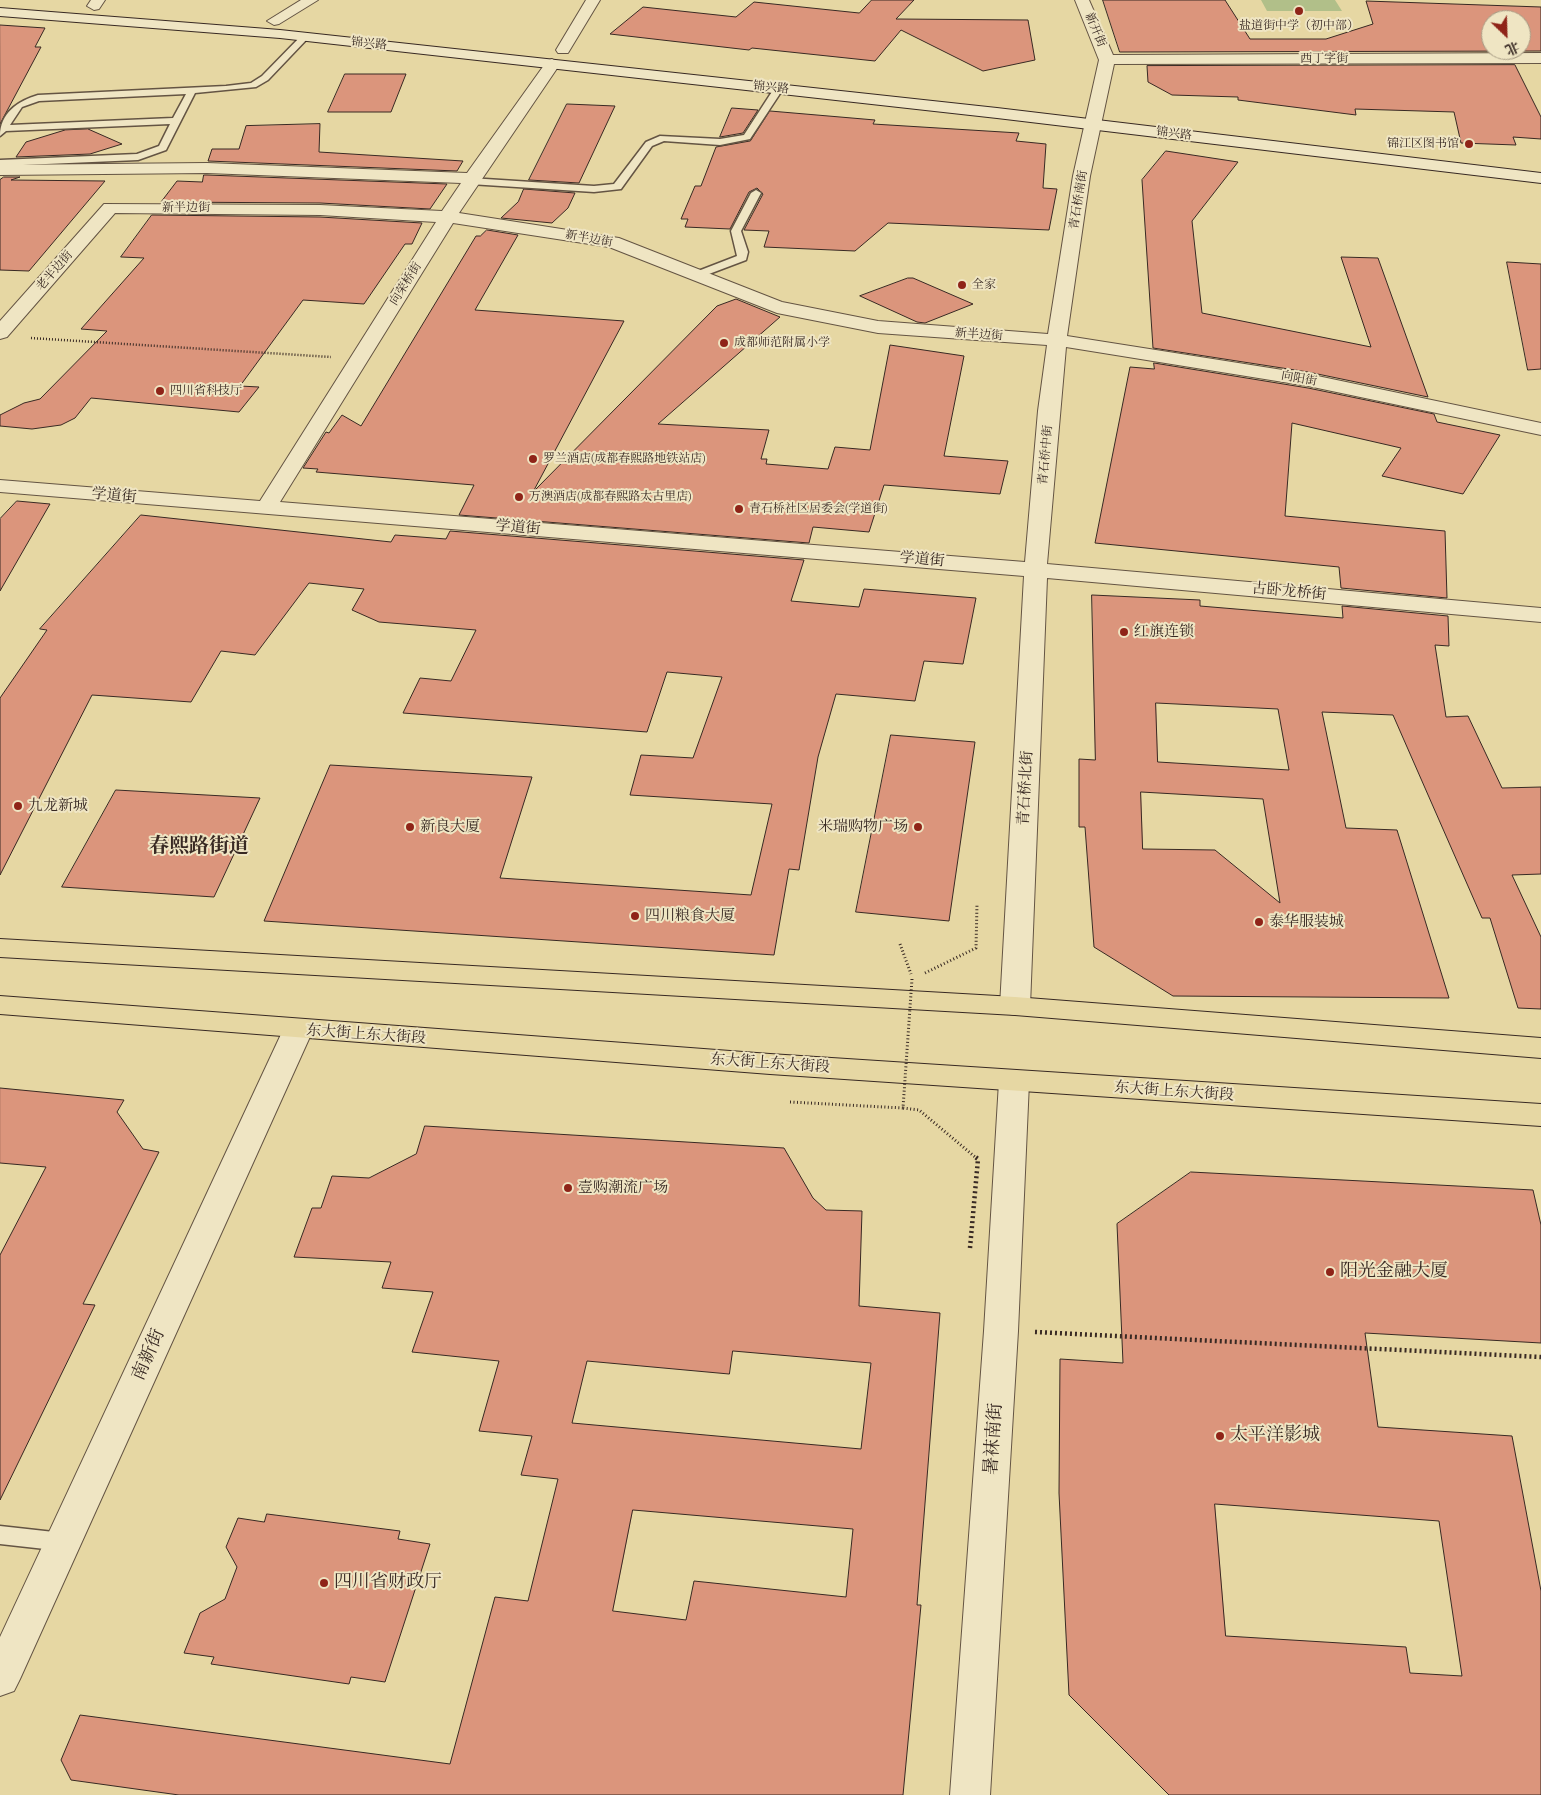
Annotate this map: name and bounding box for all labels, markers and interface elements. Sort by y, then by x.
marker: 盐道街中学（初中部） [1293,5,1305,17]
north arrow [1481,10,1531,60]
street label: 新开街 [1081,11,1109,49]
place label: 盐道街中学（初中部） [1239,19,1359,33]
street label: 锦兴路 [350,35,388,53]
text: 北 [1502,38,1522,59]
street label: 西丁字街 [1300,52,1348,66]
street label: 锦兴路 [752,79,790,97]
street label: 锦兴路 [1155,125,1193,143]
place label: 锦江区图书馆 [1387,137,1459,151]
marker: 锦江区图书馆 [1463,138,1475,150]
street label: 青石桥南街 [1067,169,1091,231]
street label: 新半边街 [162,201,210,215]
street label: 新半边街 [564,228,614,250]
street label: 老半边街 [34,248,76,294]
street label: 向荣桥街 [387,260,425,308]
place label: 全家 [972,278,996,292]
marker: 全家 [956,279,968,291]
street label: 新半边街 [955,326,1003,344]
place label: 成都师范附属小学 [734,336,830,350]
marker: 成都师范附属小学 [718,337,730,349]
street label: 向阳街 [1280,369,1318,389]
place label: 四川省科技厅 [170,384,242,398]
marker: 四川省科技厅 [154,385,166,397]
street label: 青石桥中街 [1036,424,1056,486]
place label: 罗兰酒店(成都春熙路地铁站店) [543,452,706,466]
marker: 罗兰酒店(成都春熙路地铁站店) [527,453,539,465]
street label: 学道街 [91,485,137,507]
place label: 万澳酒店(成都春熙路太古里店) [529,490,692,504]
marker: 万澳酒店(成都春熙路太古里店) [513,491,525,503]
place label: 青石桥社区居委会(学道街) [749,502,888,516]
marker: 青石桥社区居委会(学道街) [733,503,745,515]
street label: 学道街 [495,517,541,539]
street label: 学道街 [899,549,945,571]
street label: 古卧龙桥街 [1251,580,1327,604]
place label: 红旗连锁 [1134,623,1194,641]
marker: 红旗连锁 [1118,626,1130,638]
street label: 青石桥北街 [1015,750,1037,826]
place label: 九龙新城 [28,797,88,815]
marker: 九龙新城 [12,800,24,812]
place label: 新良大厦 [420,818,480,836]
place label: 米瑞购物广场 [818,818,908,836]
marker: 新良大厦 [404,821,416,833]
marker: 米瑞购物广场 [912,821,924,833]
district label: 春熙路街道 [149,835,249,859]
place label: 四川粮食大厦 [645,907,735,925]
marker: 四川粮食大厦 [629,910,641,922]
place label: 泰华服装城 [1269,913,1344,931]
marker: 泰华服装城 [1253,916,1265,928]
street label: 东大街上东大街段 [306,1022,426,1048]
street label: 东大街上东大街段 [710,1051,830,1077]
street label: 东大街上东大街段 [1114,1079,1234,1105]
place label: 壹购潮流广场 [578,1179,668,1197]
marker: 壹购潮流广场 [562,1182,574,1194]
place label: 阳光金融大厦 [1340,1261,1448,1283]
marker: 阳光金融大厦 [1324,1266,1336,1278]
street label: 南新街 [128,1326,170,1384]
street label: 暑袜南街 [981,1402,1007,1476]
place label: 太平洋影城 [1230,1425,1320,1447]
marker: 太平洋影城 [1214,1430,1226,1442]
place label: 四川省财政厅 [334,1572,442,1594]
marker: 四川省财政厅 [318,1577,330,1589]

